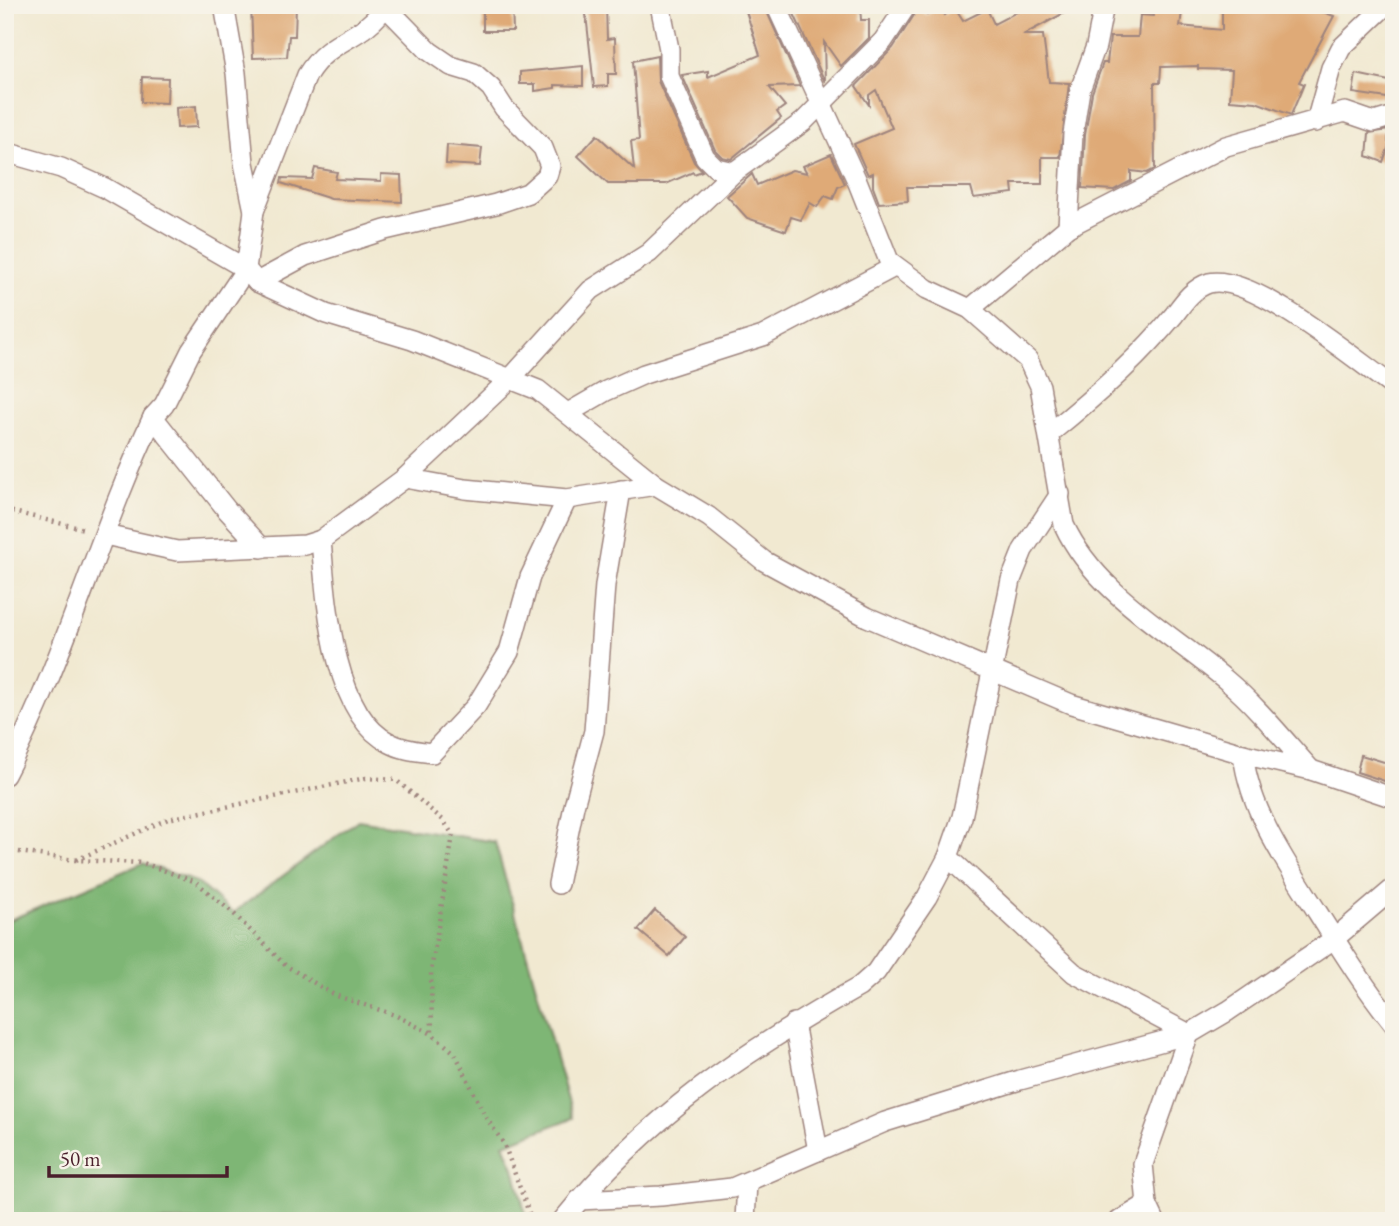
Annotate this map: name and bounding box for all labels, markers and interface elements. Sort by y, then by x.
scale bar [49,1135,228,1179]
text: 50 m [60,1145,101,1172]

